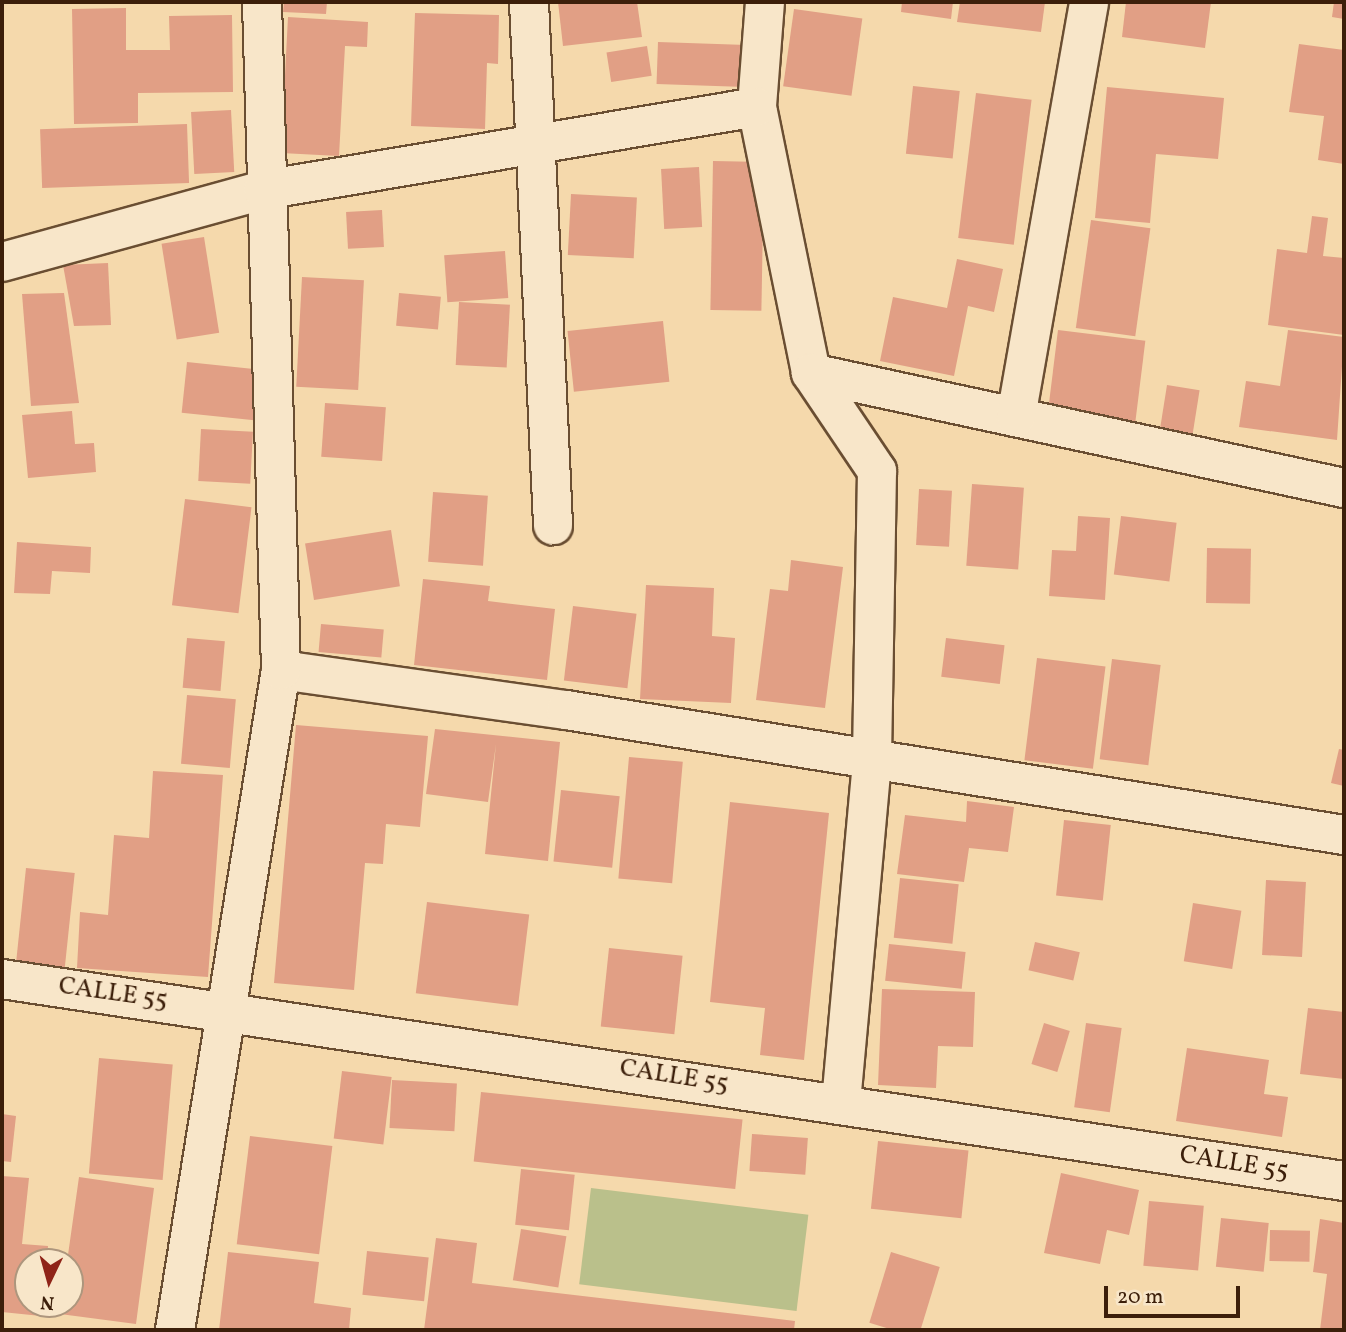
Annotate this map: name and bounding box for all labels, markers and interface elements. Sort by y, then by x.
street label: CALLE 55 [57,971,169,1017]
street label: CALLE 55 [617,1053,731,1101]
street label: CALLE 55 [1177,1140,1291,1188]
north arrow [14,1248,84,1318]
scale bar [1108,1272,1244,1316]
text: 20 m [1117,1283,1163,1312]
text: N [39,1288,55,1315]

